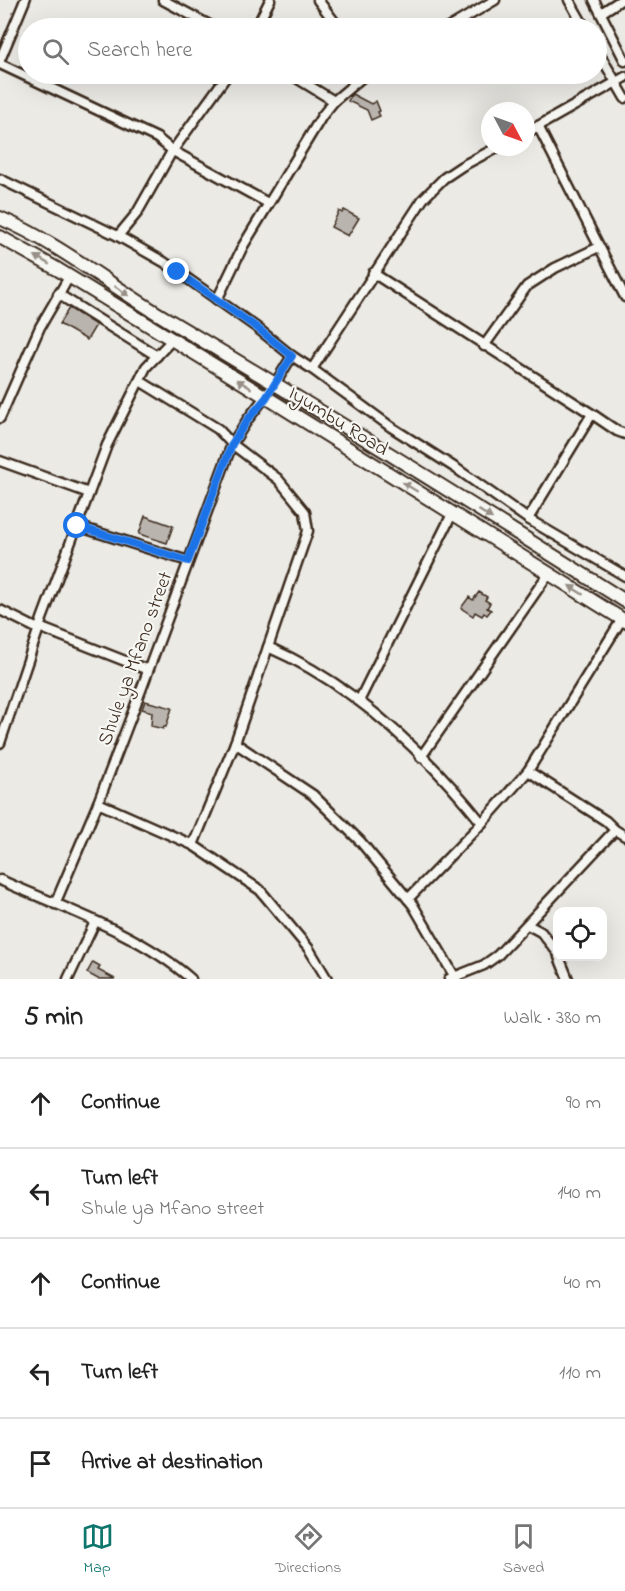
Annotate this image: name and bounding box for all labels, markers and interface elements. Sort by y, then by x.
search box [18,18,607,84]
icon: search [39,35,72,68]
text: Search here [87,35,192,67]
north arrow [481,102,535,156]
one-way arrow [34,255,50,266]
route end [163,258,189,284]
one-way arrow [114,285,131,296]
one-way arrow [236,379,252,390]
street label: Iyumbu Road [282,380,393,464]
one-way arrow [402,482,418,493]
one-way arrow [477,508,493,519]
route start [63,512,89,538]
street label: Shule ya Mfano street [91,568,181,750]
one-way arrow [568,584,584,595]
map controls [553,907,607,961]
button: locate [553,907,607,961]
text: 5 min [24,999,83,1037]
text: Walk · 380 m [503,1004,601,1033]
icon: ahead [24,1087,57,1120]
text: Continue [81,1087,160,1119]
text: 90 m [566,1089,601,1118]
text: Turn left [81,1163,158,1195]
icon: left [24,1177,57,1210]
text: 140 m [557,1179,601,1208]
text: Shule ya Mfano street [81,1195,264,1224]
icon: ahead [24,1267,57,1300]
text: Continue [81,1267,160,1299]
text: 40 m [564,1269,601,1298]
icon: left [24,1357,57,1390]
text: Turn left [81,1357,158,1389]
text: 110 m [559,1359,601,1388]
icon: arrive [24,1447,57,1480]
text: Arrive at destination [81,1447,263,1479]
tab: Map [81,1520,114,1580]
tab: Directions [275,1520,341,1580]
tab: Saved [503,1520,544,1580]

